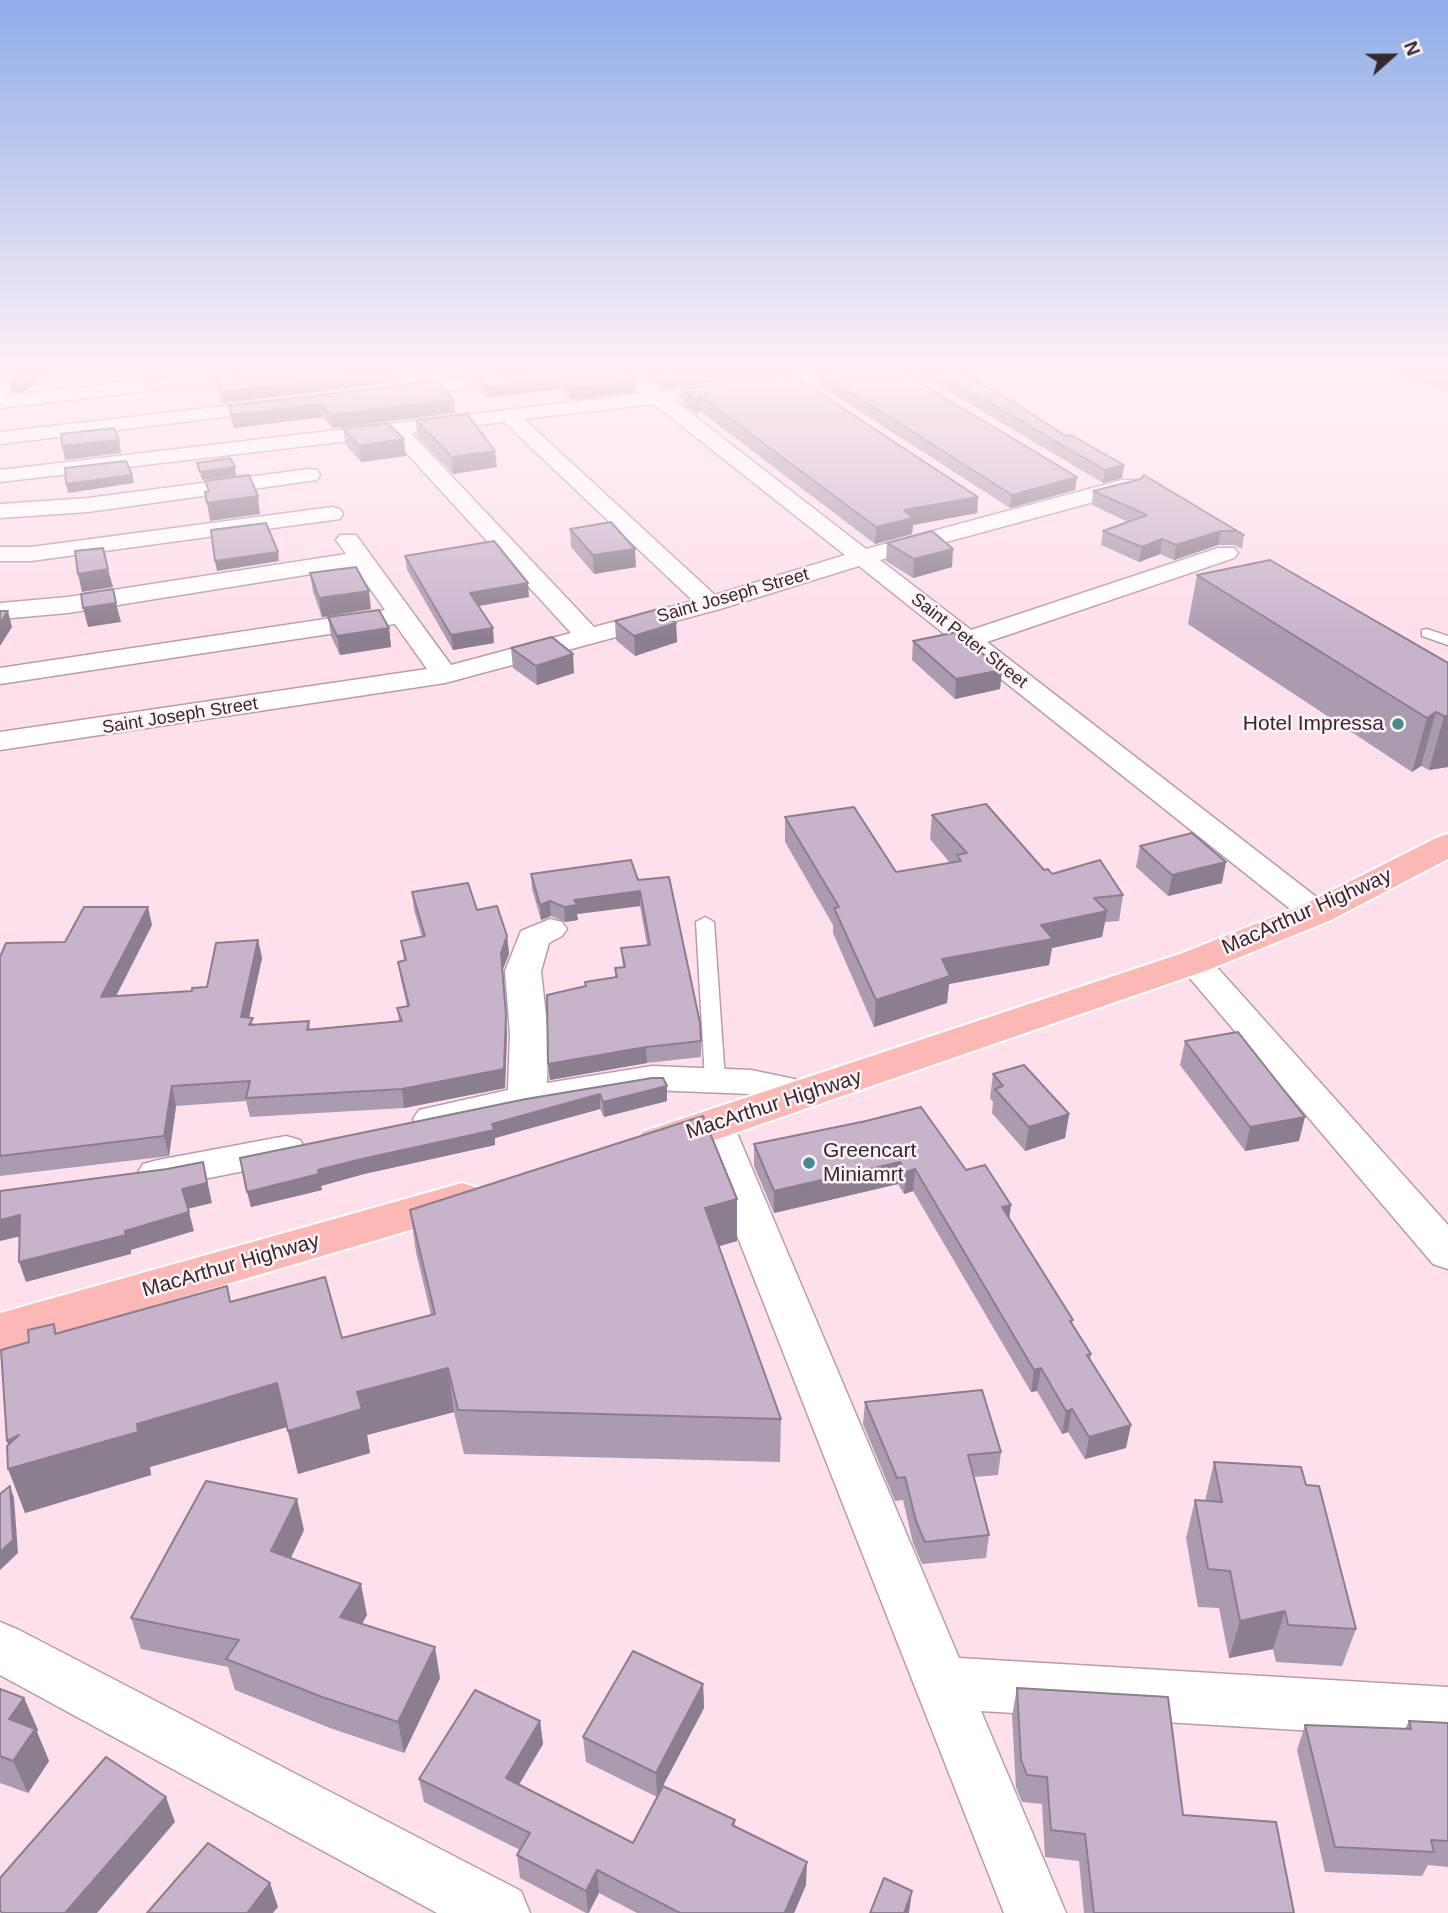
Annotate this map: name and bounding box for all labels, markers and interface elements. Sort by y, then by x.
north arrow [1357,21,1427,91]
text: N [1400,38,1424,58]
street label: Saint Joseph Street [655,564,811,628]
street label: Saint Peter Street [906,589,1032,693]
street label: Saint Joseph Street [101,693,259,739]
place label: Hotel Impressa [1243,711,1384,737]
marker: Hotel Impressa [1390,716,1406,732]
street label: MacArthur Highway [1218,863,1396,961]
street label: MacArthur Highway [683,1065,865,1145]
place label: Greencart Miniamrt [823,1138,916,1188]
marker: Greencart Miniamrt [801,1155,817,1171]
street label: MacArthur Highway [139,1229,323,1303]

